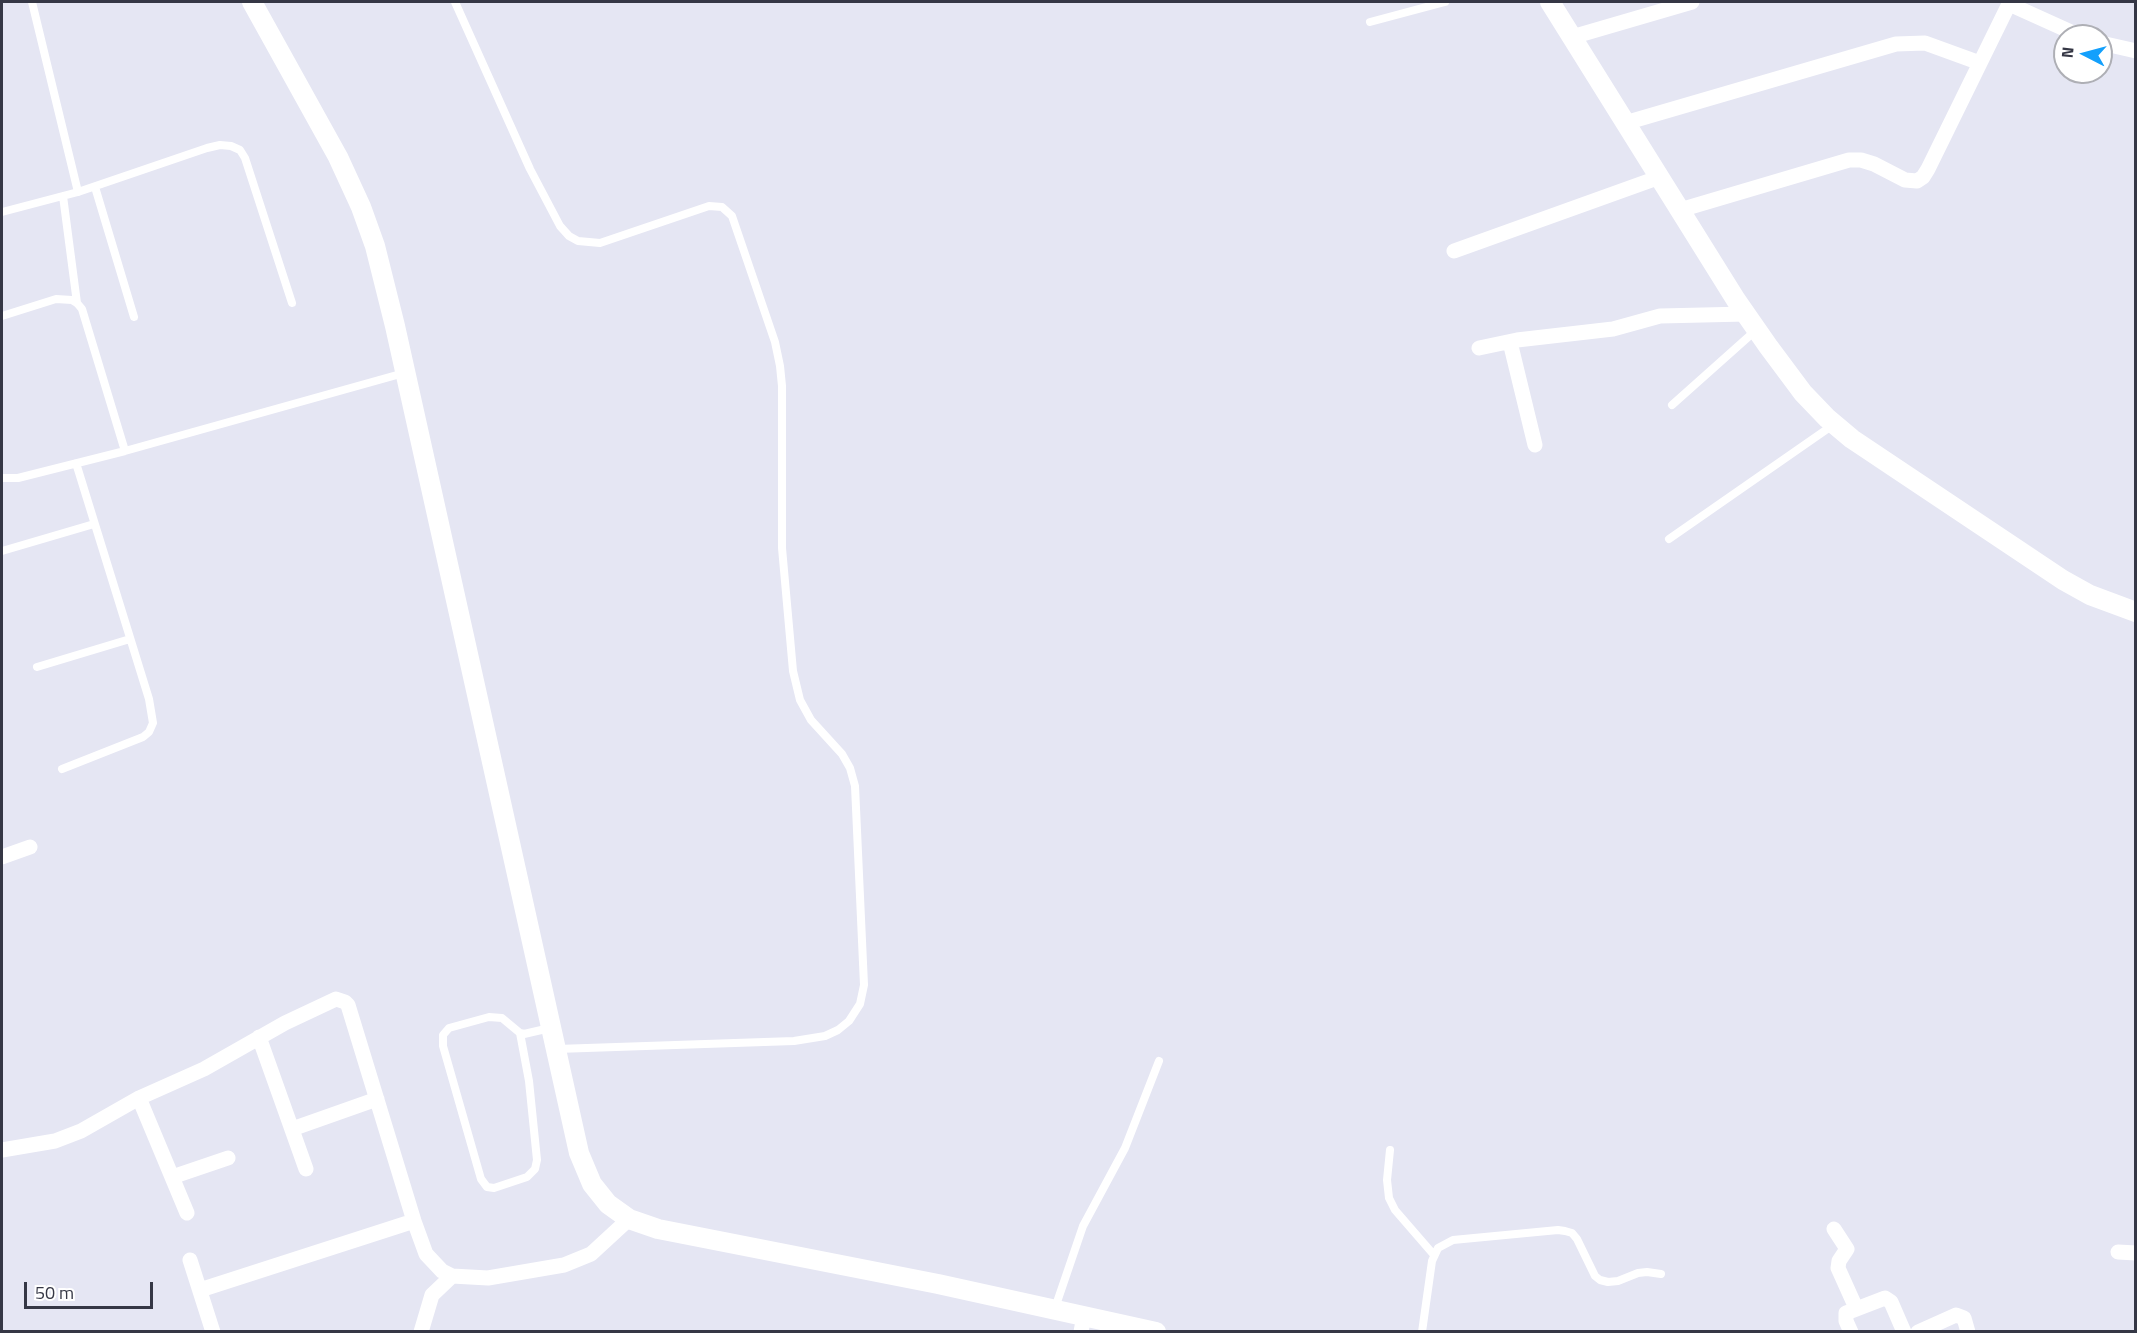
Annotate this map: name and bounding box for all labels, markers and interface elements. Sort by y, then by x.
north arrow [2053,24,2113,84]
text: N [2055,46,2080,59]
scale bar [27,1270,156,1308]
text: 50 m [35,1279,74,1306]

